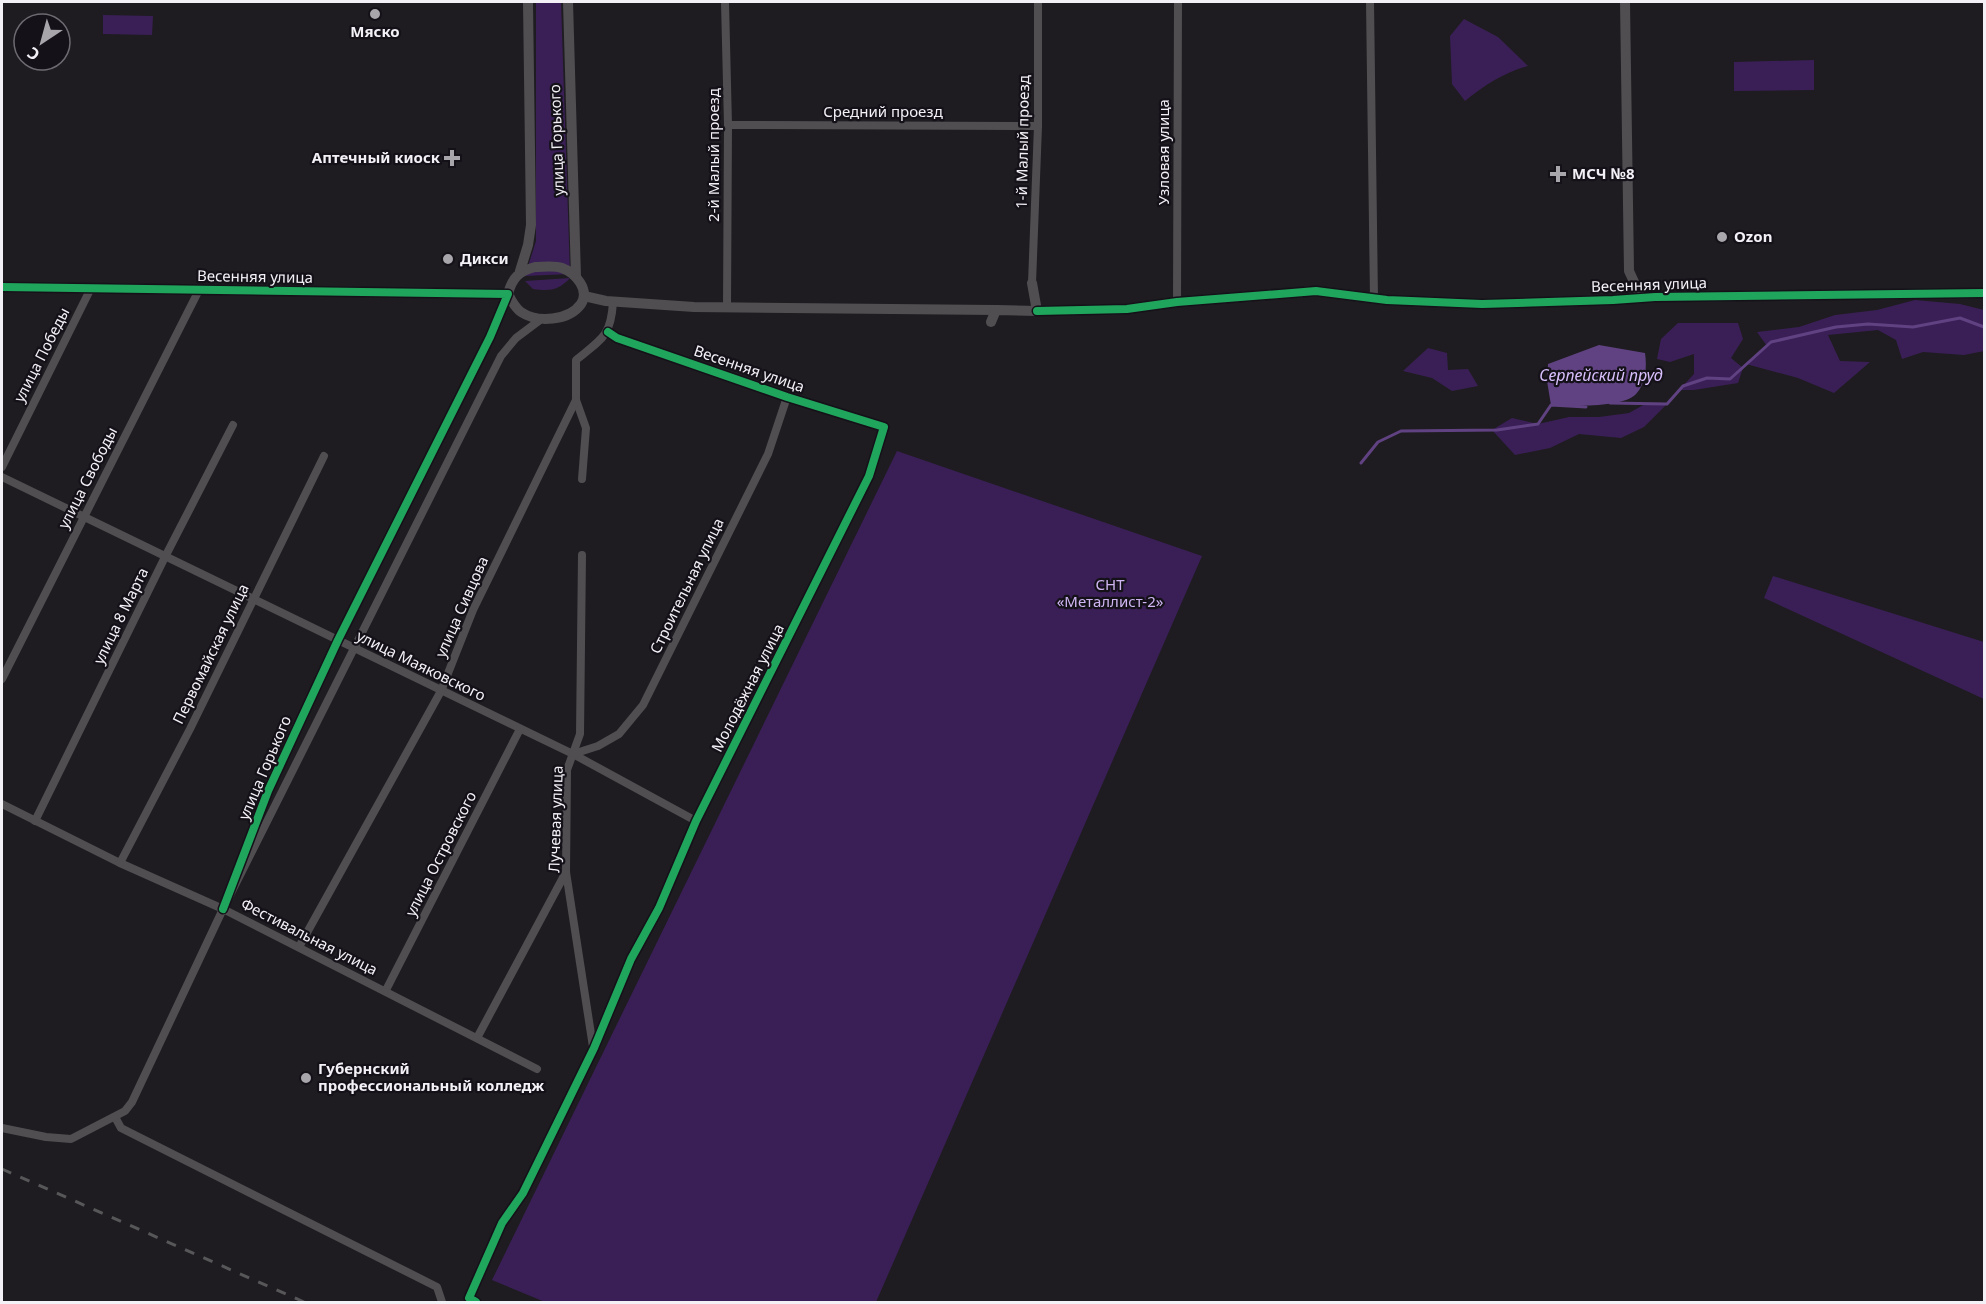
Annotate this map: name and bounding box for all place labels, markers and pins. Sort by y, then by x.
marker: Мяско [368,7,382,21]
place label: Мяско [350,21,400,41]
place label: Аптечный киоск [312,147,441,167]
marker: Аптечный киоск [445,151,459,165]
place label: МСЧ №8 [1572,163,1635,183]
marker: МСЧ №8 [1549,165,1567,183]
place label: Ozon [1734,226,1772,246]
marker: Ozon [1715,230,1729,244]
place label: Дикси [460,248,509,268]
marker: Дикси [441,252,455,266]
place label: Губернский профессиональный колледж [318,1058,544,1095]
marker: Губернский профессиональный колледж [299,1071,313,1085]

